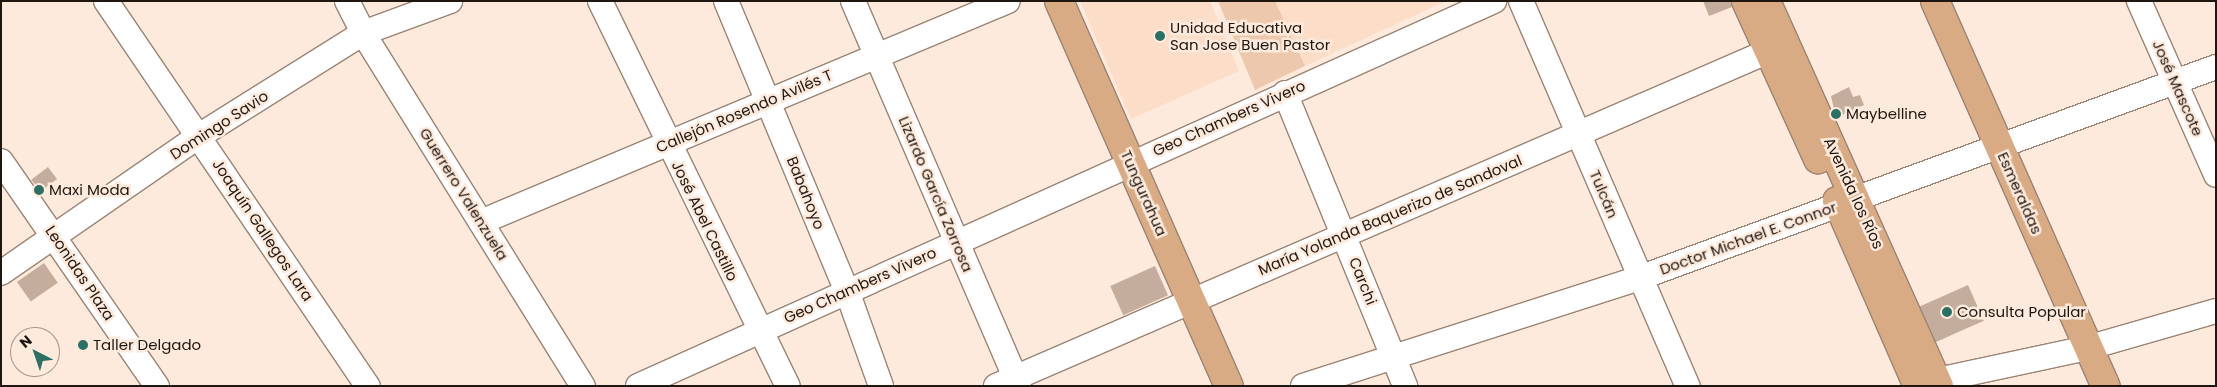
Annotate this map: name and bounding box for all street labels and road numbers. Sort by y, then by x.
street label: José Mascote [2149,37,2207,139]
street label: Callejón Rosendo Avilés T [653,66,835,156]
street label: Geo Chambers Vivero [1150,76,1308,160]
street label: Domingo Savio [167,87,271,163]
street label: Lizardo García Zorrosa [895,113,977,275]
street label: Guerrero Valenzuela [416,124,512,264]
street label: Avenida los Ríos [1820,134,1888,252]
street label: Tungurahua [1117,147,1171,239]
street label: Esmeraldas [1994,149,2046,237]
street label: María Yolanda Baquerizo de Sandoval [1255,151,1525,279]
street label: Babahoyo [783,154,829,232]
street label: Joaquín Gallegos Lara [209,156,317,304]
street label: José Abel Castillo [668,158,742,284]
street label: Tulcán [1586,167,1622,221]
street label: Doctor Michael E. Connor [1657,198,1839,278]
street label: Leonidas Plaza [42,222,118,324]
street label: Geo Chambers Vivero [781,243,939,327]
street label: Carchi [1345,255,1381,307]

